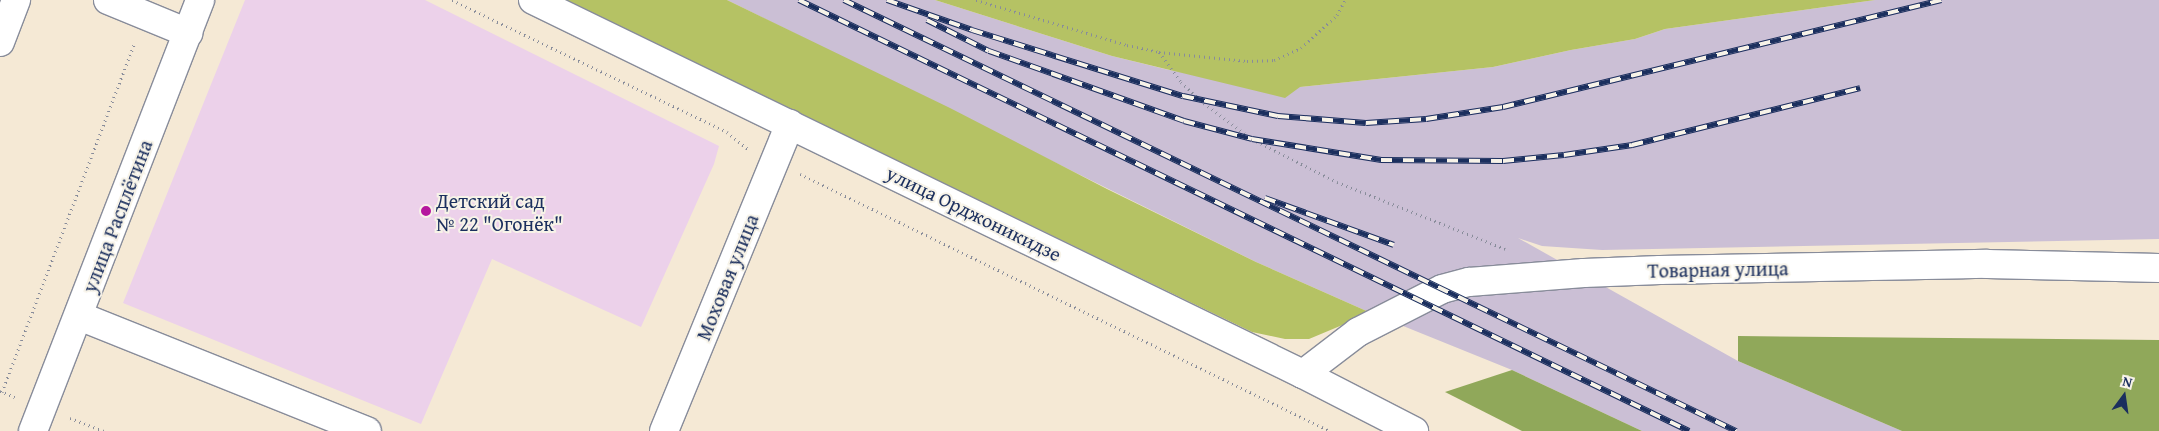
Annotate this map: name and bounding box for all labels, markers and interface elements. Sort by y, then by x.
street label: улица Расплётина [77,136,157,296]
street label: улица Орджоникидзе [883,160,1065,266]
place label: Детский сад № 22 "Огонёк" [436,188,563,235]
marker: Детский сад № 22 "Огонёк" [420,205,432,217]
street label: Моховая улица [691,210,763,344]
street label: Товарная улица [1647,256,1789,282]
north arrow [2099,371,2149,421]
text: N [2121,371,2135,392]

